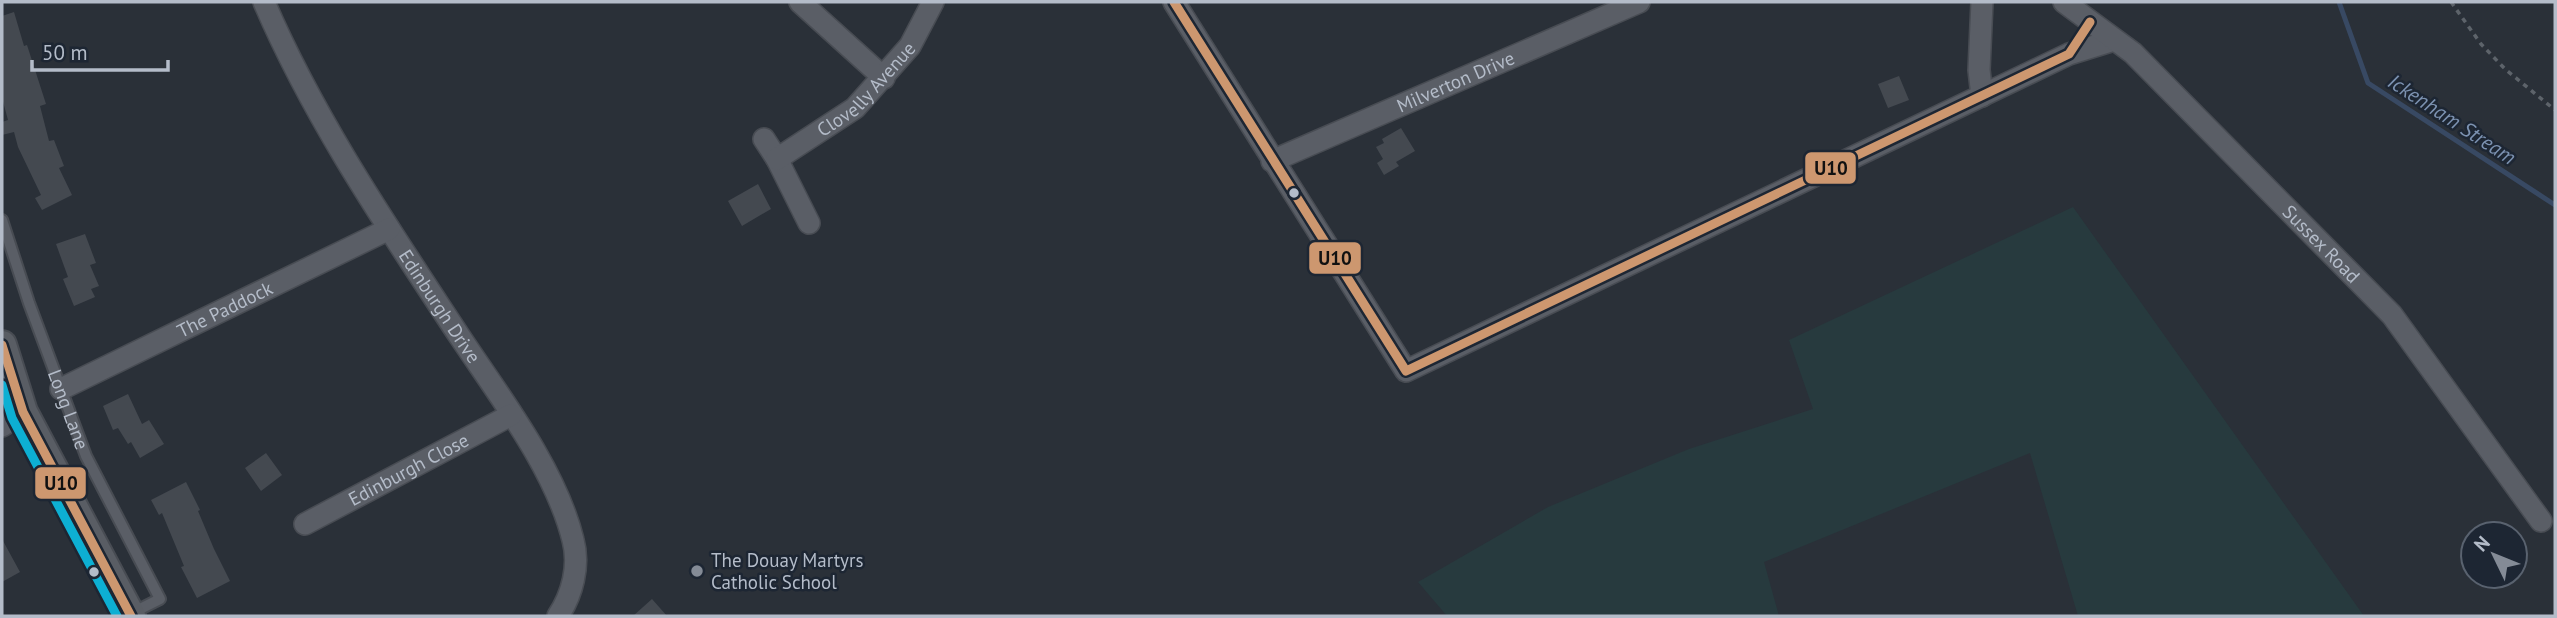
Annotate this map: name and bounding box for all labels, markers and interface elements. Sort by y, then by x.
scale bar [32,28,168,72]
street label: Clovelly Avenue [812,37,920,142]
text: 50 m [42,39,88,66]
street label: Milverton Drive [1393,45,1518,118]
water label: Ickenham Stream [2383,68,2521,170]
line badge: U10 [1804,151,1857,185]
text: U10 [1814,156,1848,180]
unlabelled marker [1287,186,1301,200]
street label: Sussex Road [2278,200,2365,288]
line badge: U10 [1308,241,1362,275]
street label: Edinburgh Drive [394,245,486,368]
text: U10 [1318,246,1352,270]
street label: The Paddock [173,276,276,343]
street label: Long Lane [43,366,95,453]
street label: Edinburgh Close [344,428,473,511]
line badge: U10 [34,466,87,500]
text: U10 [44,471,78,495]
north arrow [2459,520,2529,590]
text: N [2469,531,2495,556]
place label: The Douay Martyrs Catholic School [711,548,863,594]
marker: The Douay Martyrs Catholic School [689,563,705,579]
unlabelled marker [87,565,101,579]

